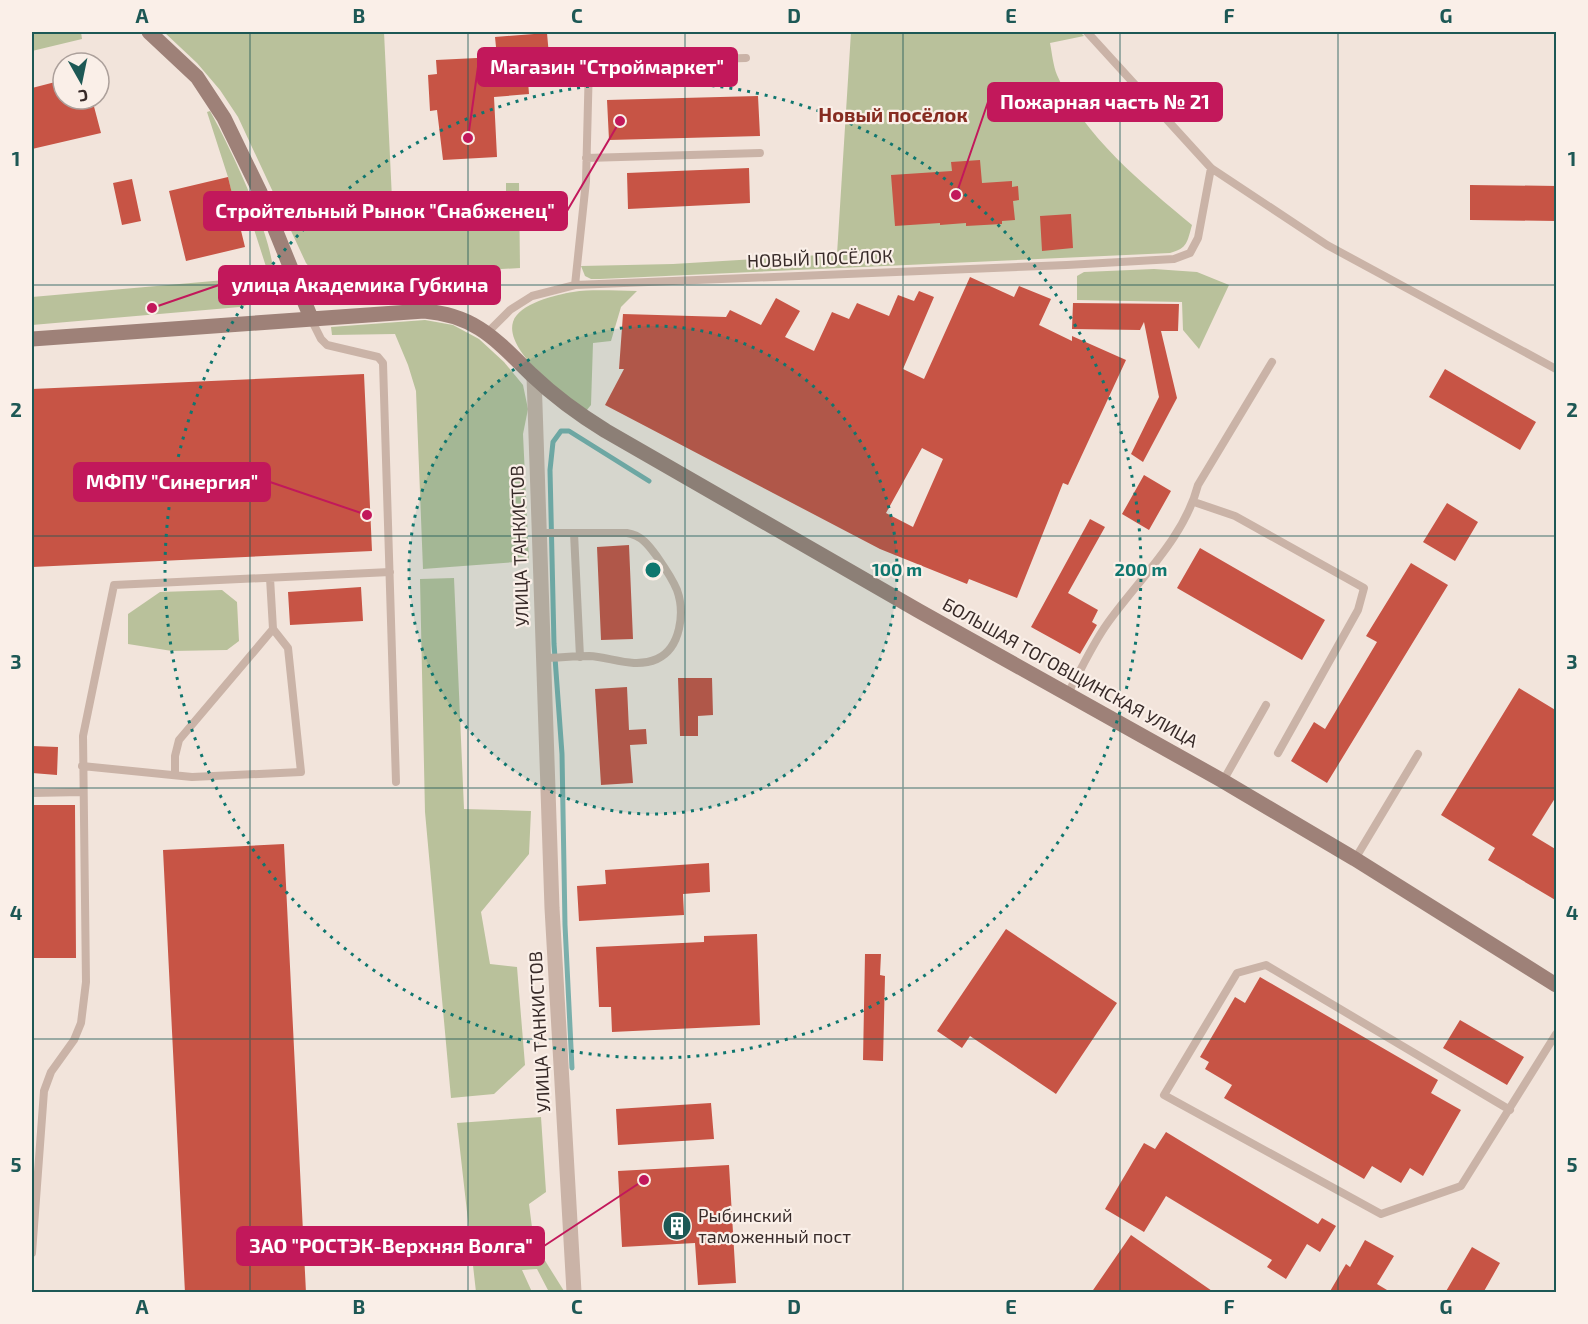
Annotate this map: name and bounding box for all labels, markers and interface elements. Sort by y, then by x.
text: A [135,3,149,27]
text: B [353,3,365,27]
text: C [571,3,583,27]
text: D [787,3,801,27]
text: E [1005,3,1017,27]
text: F [1223,3,1235,27]
text: G [1440,3,1452,27]
callout: Магазин "Строймаркет" [478,48,737,86]
north arrow [51,51,111,111]
text: Магазин "Строймаркет" [490,54,724,78]
callout: Пожарная часть № 21 [988,83,1222,121]
text: С [77,86,90,106]
text: Пожарная часть № 21 [1000,89,1210,113]
district label: Новый посёлок [818,102,968,126]
text: 1 [12,146,20,170]
text: 1 [1568,146,1576,170]
callout: Стройтельный Рынок "Снабженец" [204,192,567,230]
text: Стройтельный Рынок "Снабженец" [215,198,555,222]
street label: НОВЫЙ ПОСЁЛОК [747,244,893,272]
callout: улица Академика Губкина [219,266,500,304]
text: улица Академика Губкина [231,272,489,296]
text: 2 [10,397,22,421]
text: 2 [1566,397,1578,421]
callout: МФПУ "Синергия" [74,463,270,501]
street label: УЛИЦА ТАНКИСТОВ [505,465,533,627]
text: МФПУ "Синергия" [86,469,258,493]
text: 100 m [872,558,922,580]
text: 200 m [1115,558,1167,580]
centre of rings [643,560,663,580]
street label: БОЛЬШАЯ ТОГОВЩИНСКАЯ УЛИЦА [939,593,1203,752]
text: 3 [10,649,22,673]
text: 3 [1566,649,1578,673]
text: 4 [10,900,23,924]
text: 4 [1566,900,1579,924]
street label: УЛИЦА ТАНКИСТОВ [524,951,554,1113]
text: 5 [10,1152,22,1176]
text: 5 [1566,1152,1578,1176]
place label: Рыбинский таможенный пост [698,1204,851,1247]
building icon: Рыбинский таможенный пост [661,1210,693,1242]
callout: ЗАО "РОСТЭК-Верхняя Волга" [237,1227,544,1265]
text: ЗАО "РОСТЭК-Верхняя Волга" [249,1233,533,1257]
text: A [135,1294,149,1318]
text: B [353,1294,365,1318]
text: C [571,1294,583,1318]
text: D [787,1294,801,1318]
text: E [1005,1294,1017,1318]
text: F [1223,1294,1235,1318]
text: G [1440,1294,1452,1318]

